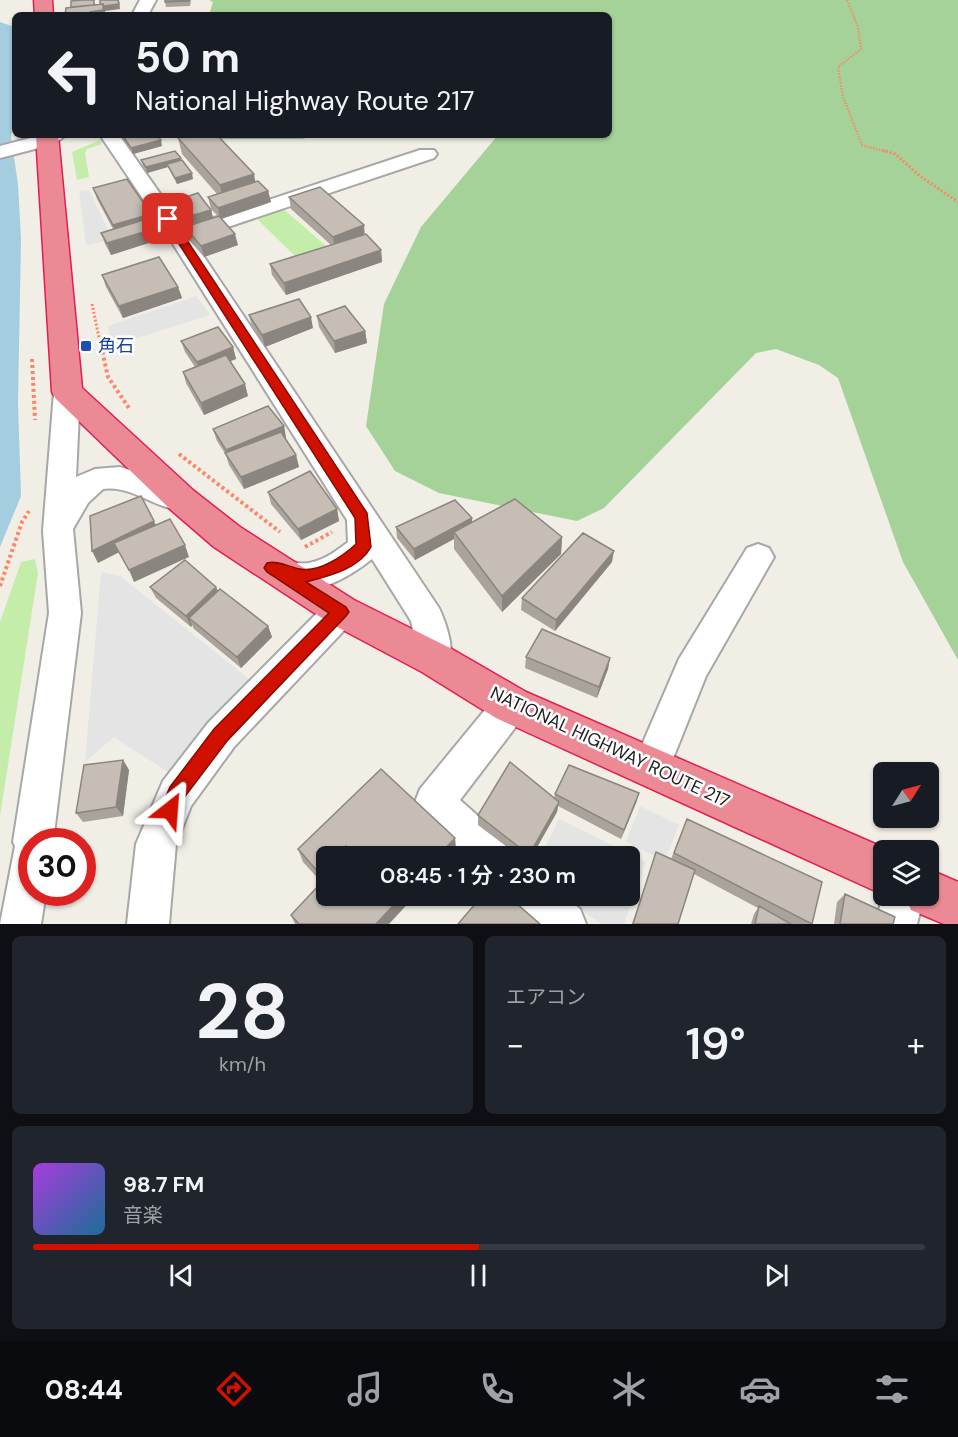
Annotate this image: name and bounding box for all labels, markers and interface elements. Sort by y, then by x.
text: 50 m [135,30,240,85]
icon: left [36,36,114,114]
text: National Highway Route 217 [135,83,474,118]
pin [142,193,193,244]
icon: arrive [151,202,184,235]
place label: 角石 [98,334,134,358]
marker: 角石 [79,339,93,353]
street label: NATIONAL HIGHWAY ROUTE 217 [486,681,734,813]
north arrow [873,762,939,828]
map controls [873,762,939,906]
position arrow [138,778,202,842]
speed limit sign: 30 [18,828,96,906]
button: layers [873,840,939,906]
text: 08:45 · 1 分 · 230 m [380,861,576,890]
text: 28 [196,961,289,1062]
text: エアコン [506,984,586,1010]
text: 19° [685,1014,746,1073]
text: − [506,1023,524,1066]
text: + [907,1023,925,1066]
text: km/h [219,1051,266,1077]
text: 98.7 FM [123,1170,204,1199]
text: 音楽 [123,1202,163,1228]
icon: previous [165,1259,198,1292]
icon: pause [462,1259,495,1292]
icon: next [760,1259,793,1292]
icon: directions [213,1368,255,1410]
icon: music [344,1368,386,1410]
icon: phone [476,1368,518,1410]
icon: climate [608,1368,650,1410]
icon: car [739,1368,781,1410]
icon: filters [871,1368,913,1410]
text: 08:44 [45,1372,123,1407]

